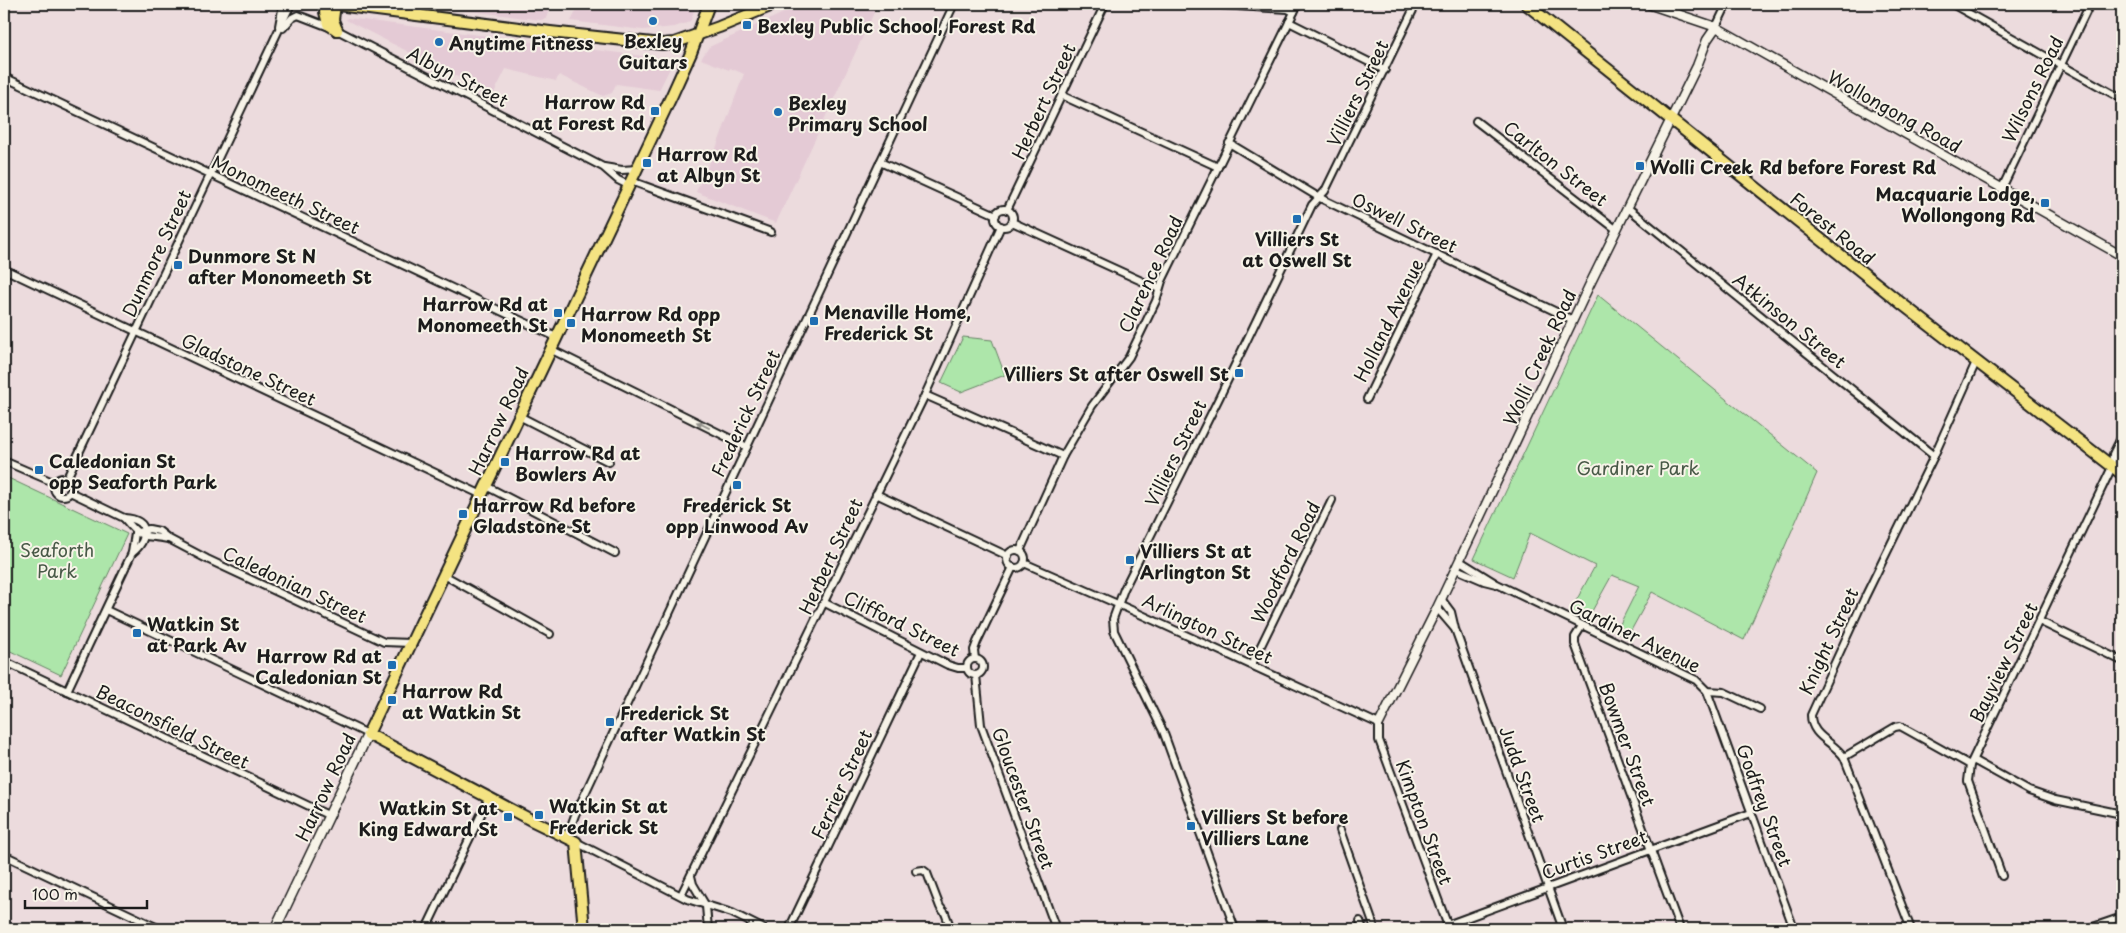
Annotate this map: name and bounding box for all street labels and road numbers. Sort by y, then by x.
street label: Wilsons Road [1994,31,2070,147]
street label: Villiers Street [1319,35,1395,151]
street label: Herbert Street [1004,38,1082,164]
street label: Albyn Street [403,39,513,113]
street label: Wollongong Road [1823,63,1967,159]
street label: Carlton Street [1498,114,1614,212]
street label: Monomeeth Street [207,148,365,240]
street label: Dunmore Street [115,185,197,321]
street label: Oswell Street [1348,185,1462,259]
street label: Forest Road [1785,185,1881,271]
street label: Clarence Road [1111,211,1189,337]
street label: Holland Avenue [1346,254,1430,386]
street label: Atkinson Street [1727,266,1853,374]
street label: Wolli Creek Road [1496,284,1582,430]
street label: Gladstone Street [177,326,321,412]
street label: Frederick Street [704,345,786,481]
street label: Harrow Road [461,362,535,480]
street label: Villiers Street [1137,395,1213,511]
street label: Herbert Street [791,493,869,619]
street label: Woodford Road [1244,496,1326,628]
street label: Caledonian Street [219,539,371,629]
street label: Clifford Street [839,583,965,663]
street label: Knight Street [1791,583,1865,699]
street label: Arlington Street [1139,586,1277,670]
street label: Gardiner Avenue [1565,591,1706,679]
street label: Bayview Street [1962,597,2044,727]
street label: Beaconsfield Street [92,677,254,775]
street label: Bowmer Street [1593,678,1663,810]
street label: Judd Street [1493,722,1553,826]
street label: Gloucester Street [986,723,1062,873]
street label: Ferrier Street [804,725,878,843]
street label: Harrow Road [288,728,362,846]
street label: Godfrey Street [1730,740,1800,870]
street label: Kimpton Street [1390,756,1460,888]
street label: Curtis Street [1537,822,1651,886]

